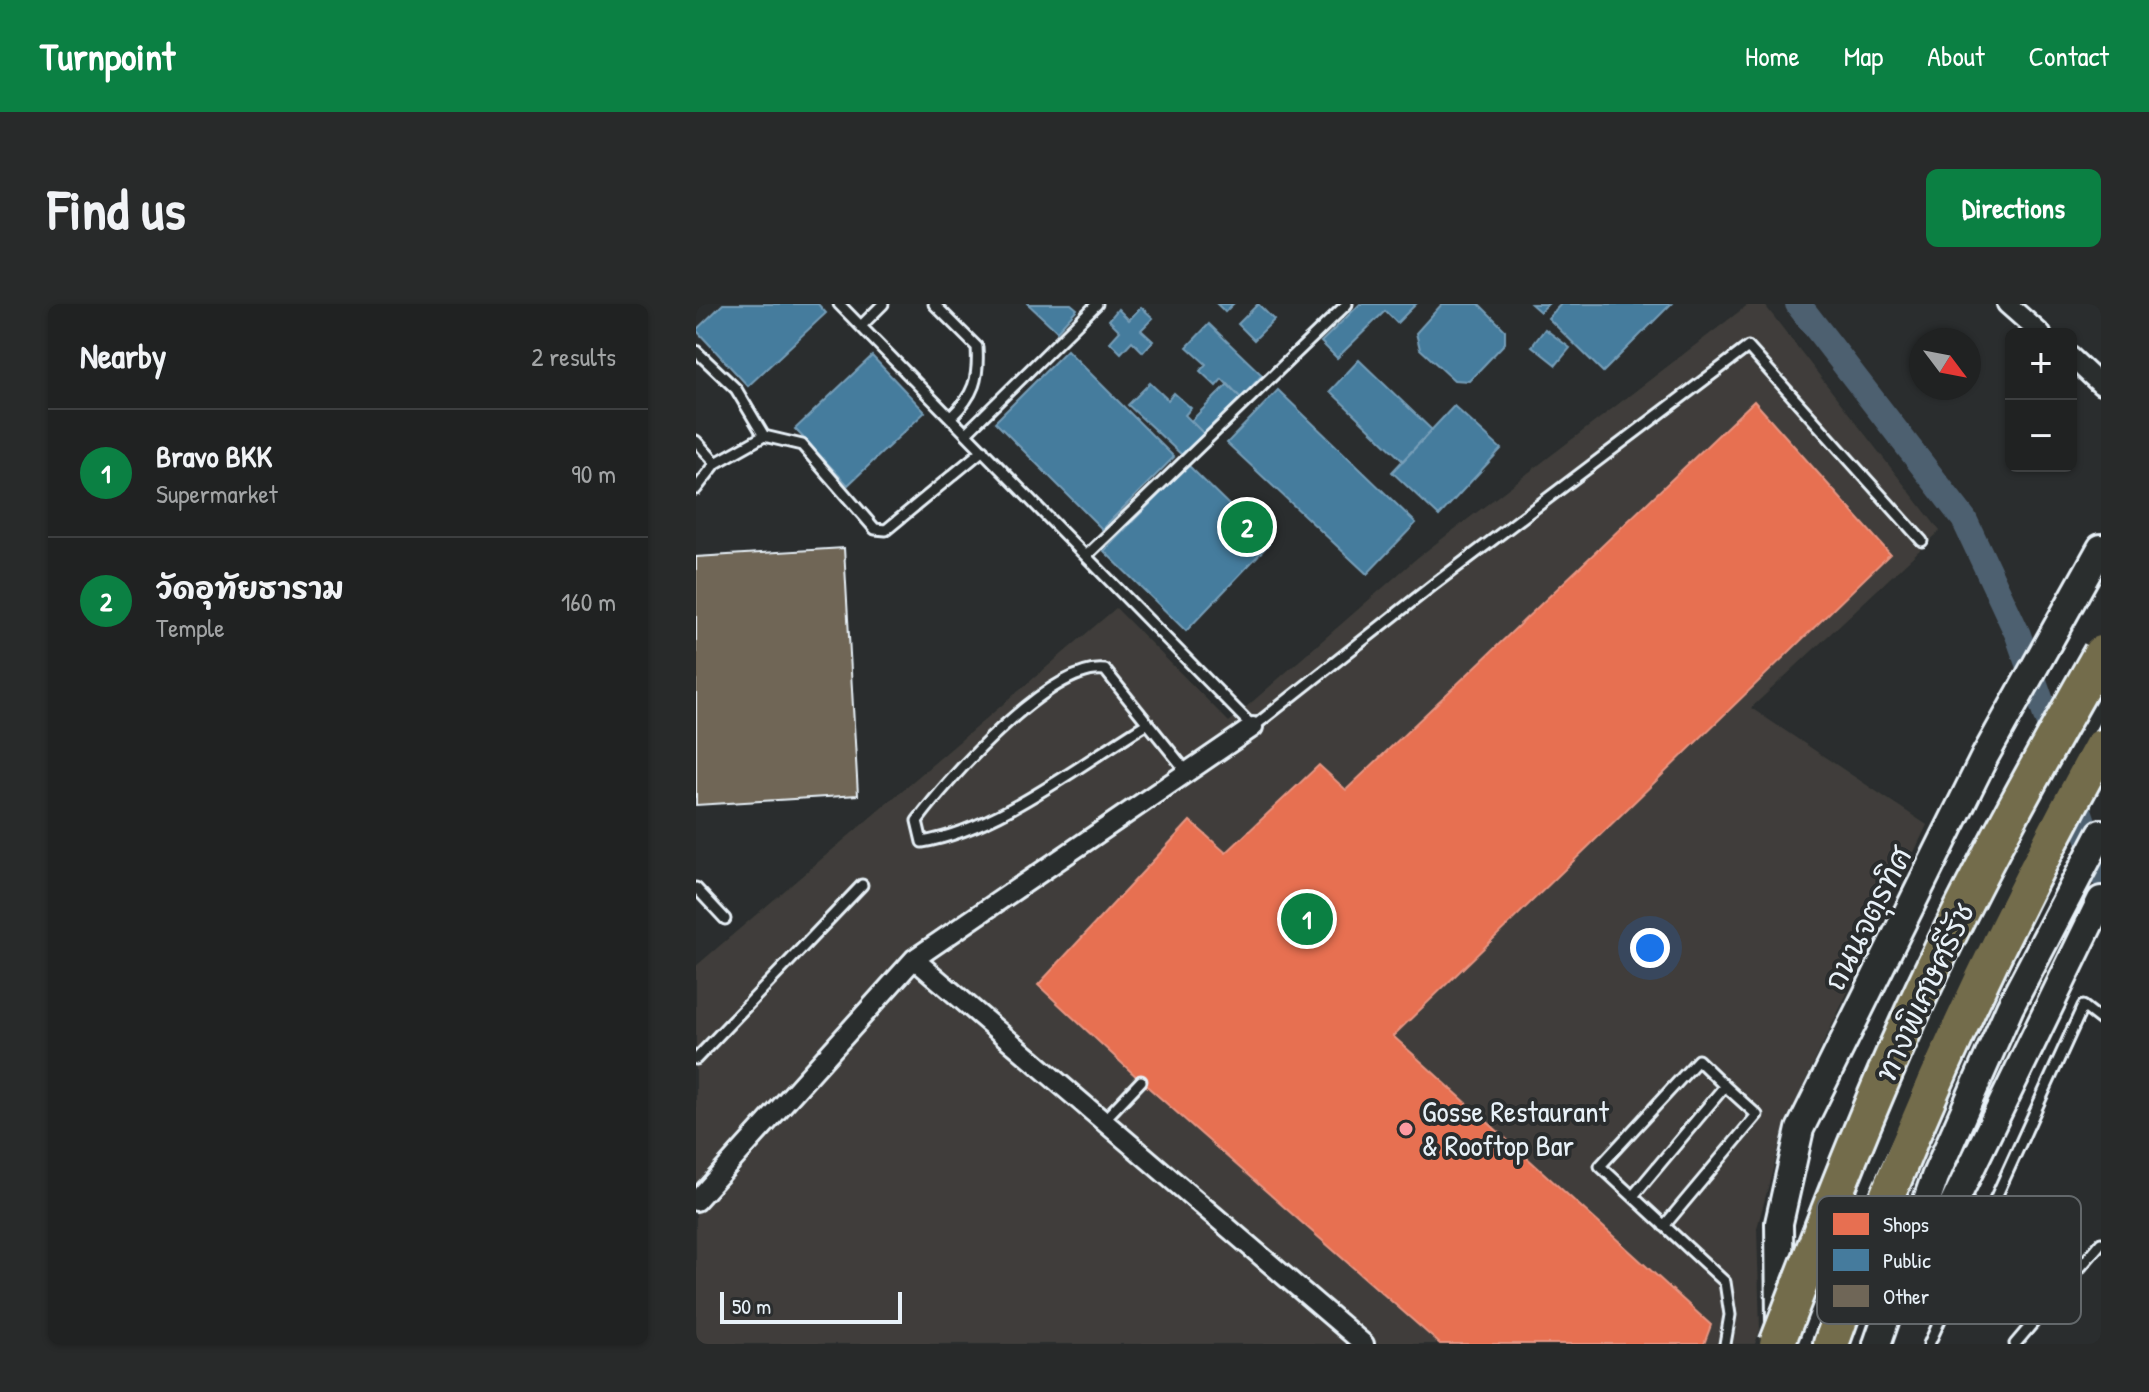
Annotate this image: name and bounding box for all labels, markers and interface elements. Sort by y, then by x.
text: Turnpoint [40,30,175,82]
text: Home [1745,37,1800,75]
text: Map [1844,37,1883,75]
text: About [1927,37,1985,75]
text: Contact [2029,37,2109,75]
button: Directions [1926,169,2101,247]
text: Find us [48,171,186,246]
north arrow [1909,328,1981,400]
map controls [2005,328,2077,472]
button: + [2005,328,2077,400]
text: Nearby [80,333,166,379]
text: 2 results [531,339,616,374]
button: − [2005,400,2077,472]
text: Bravo BKK [156,436,272,476]
text: 1 [101,456,111,491]
text: 90 m [571,456,616,491]
text: Supermarket [156,476,278,511]
pin: 2 [1221,497,1273,557]
text: วัดอุทัยธาราม [156,568,344,608]
text: 2 [100,584,112,619]
text: 160 m [561,584,616,619]
text: Temple [156,610,225,645]
street label: ถนนจตุรทิศ [1814,839,1924,998]
pin: 1 [1281,889,1333,949]
street label: ทางพิเศษศรีรัช [1865,896,1983,1088]
your location [1630,928,1670,968]
place label: Gosse Restaurant & Rooftop Bar [1422,1091,1609,1165]
marker: Gosse Restaurant & Rooftop Bar [1397,1120,1415,1138]
legend [1817,1196,2081,1324]
text: Shops [1883,1209,1929,1239]
text: Public [1883,1245,1931,1275]
text: Other [1883,1281,1930,1311]
scale bar [720,1288,902,1324]
text: 50 m [732,1291,771,1321]

